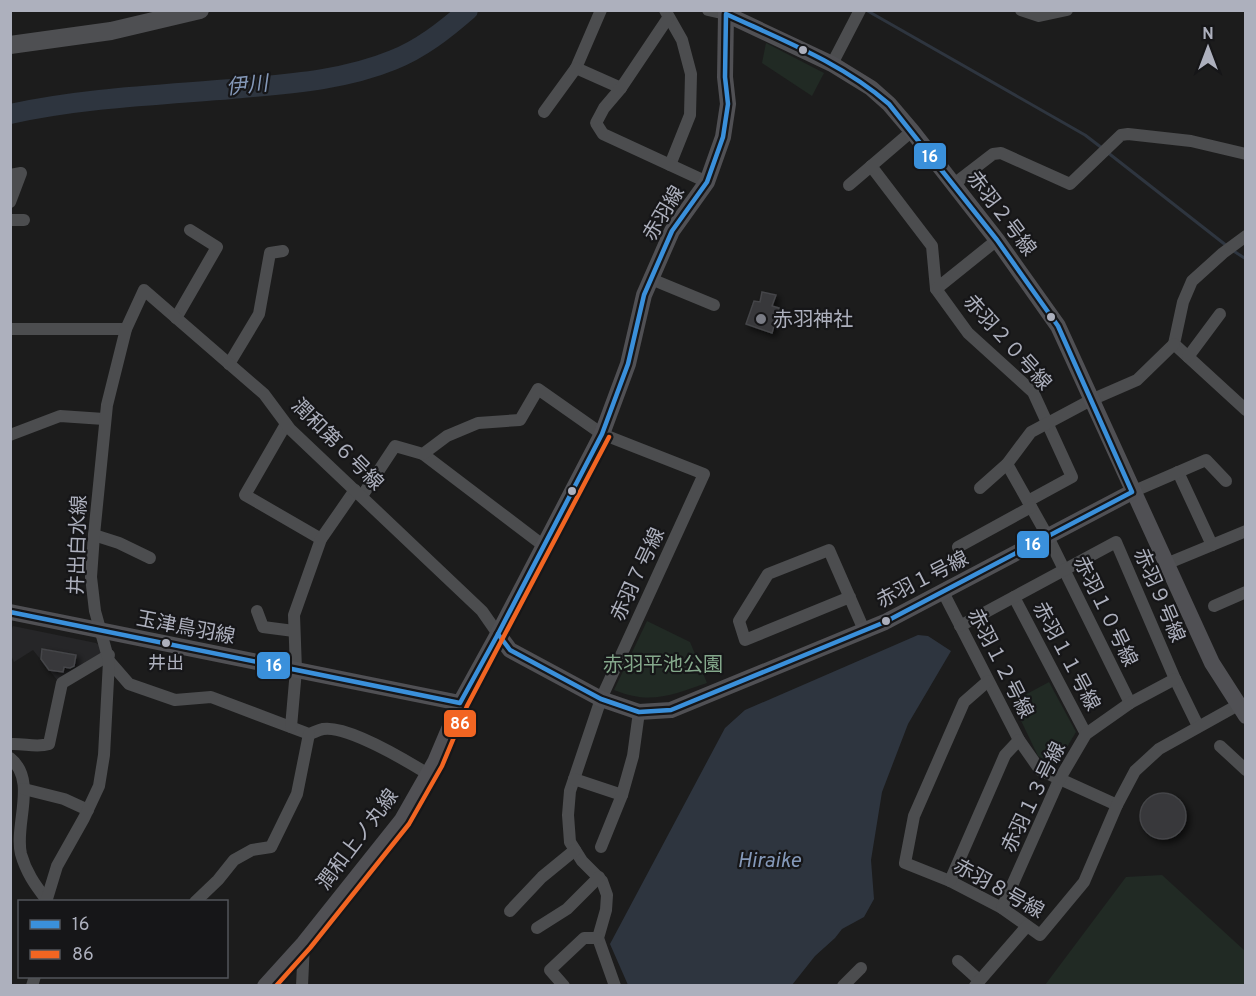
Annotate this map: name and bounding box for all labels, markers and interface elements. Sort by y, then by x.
north arrow [1178,18,1238,78]
text: N [1202,25,1214,45]
unlabelled marker [797,44,809,56]
water label: 伊川 [225,71,271,102]
line badge: 16 [913,142,947,170]
text: 16 [922,148,938,168]
street label: 赤羽２号線 [960,166,1041,262]
street label: 赤羽線 [638,182,691,246]
street label: 赤羽２０号線 [957,290,1056,397]
place label: 赤羽神社 [773,308,853,334]
unlabelled marker [1045,311,1057,323]
marker: 赤羽神社 [754,312,768,326]
street label: 潤和第６号線 [285,394,388,497]
unlabelled marker [566,485,578,497]
street label: 井出白水線 [64,495,94,595]
street label: 赤羽７号線 [606,524,672,626]
line badge: 16 [1016,530,1050,559]
text: 16 [1025,536,1041,556]
street label: 赤羽９号線 [1127,545,1190,647]
street label: 赤羽１号線 [872,546,973,615]
street label: 赤羽１０号線 [1066,552,1142,672]
street label: 赤羽１１号線 [1026,598,1105,716]
street label: 赤羽１２号線 [960,605,1038,723]
street label: 玉津鳥羽線 [134,607,237,651]
unlabelled marker [880,615,892,627]
marker: 井出 [160,637,172,649]
line badge: 16 [256,651,291,680]
place label: 井出 [148,653,184,676]
park label: 赤羽平池公園 [603,653,723,679]
text: 16 [266,657,282,677]
line badge: 86 [443,709,477,738]
text: 86 [450,715,470,735]
street label: 赤羽１３号線 [997,738,1073,858]
street label: 潤和上ノ丸線 [312,784,405,896]
water label: Hiraike [737,848,802,875]
street label: 赤羽８号線 [948,854,1048,925]
legend [18,900,228,978]
text: 16 [72,914,89,937]
text: 86 [72,944,94,967]

